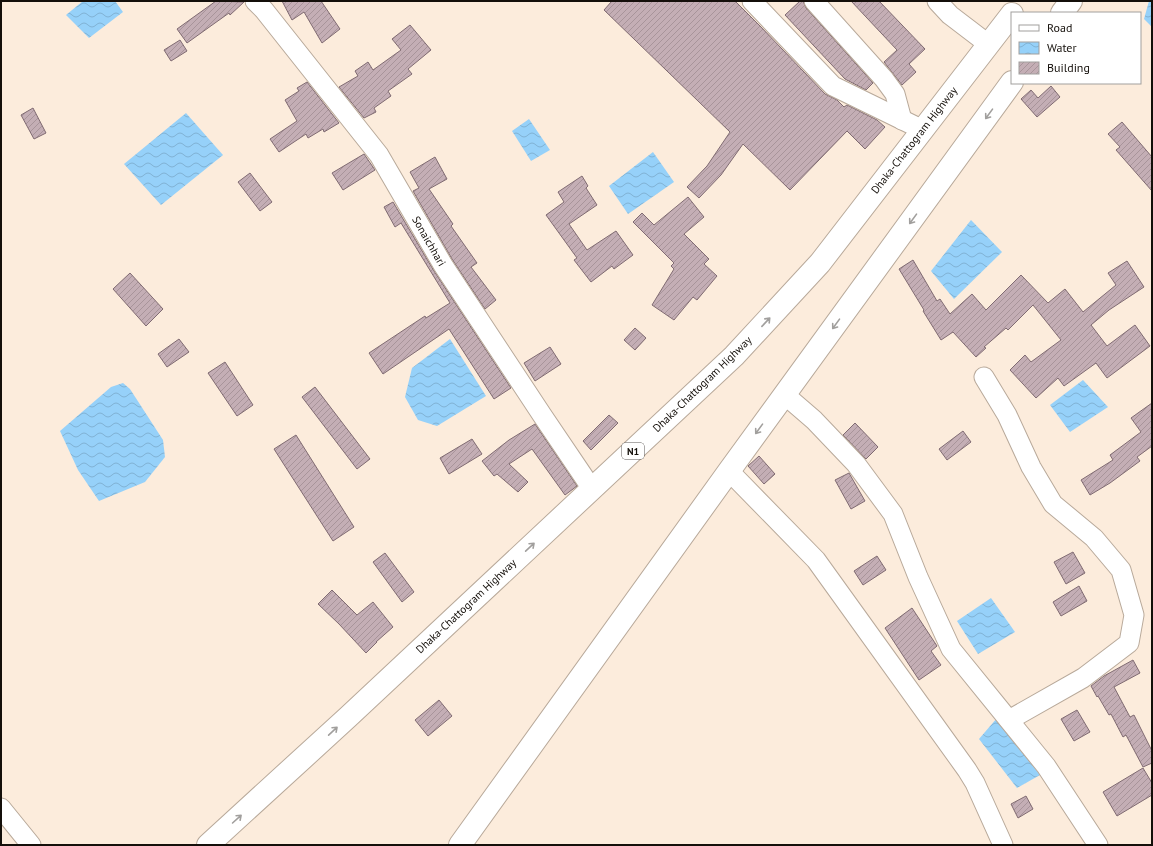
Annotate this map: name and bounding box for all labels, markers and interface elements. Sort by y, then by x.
legend [1011,12,1141,84]
text: Road [1047,20,1072,35]
text: Water [1047,40,1077,55]
text: Building [1047,60,1090,75]
street label: Dhaka-Chattogram Highway [868,83,961,196]
one-way arrow [985,108,993,119]
one-way arrow [908,213,917,224]
street label: Sonaichhari [409,214,449,268]
one-way arrow [761,317,770,327]
one-way arrow [832,319,840,330]
street label: Dhaka-Chattogram Highway [650,332,755,435]
one-way arrow [755,424,764,435]
road number: N1 [622,443,644,459]
one-way arrow [525,542,535,552]
street label: Dhaka-Chattogram Highway [413,555,520,656]
one-way arrow [328,726,338,736]
one-way arrow [232,814,242,824]

